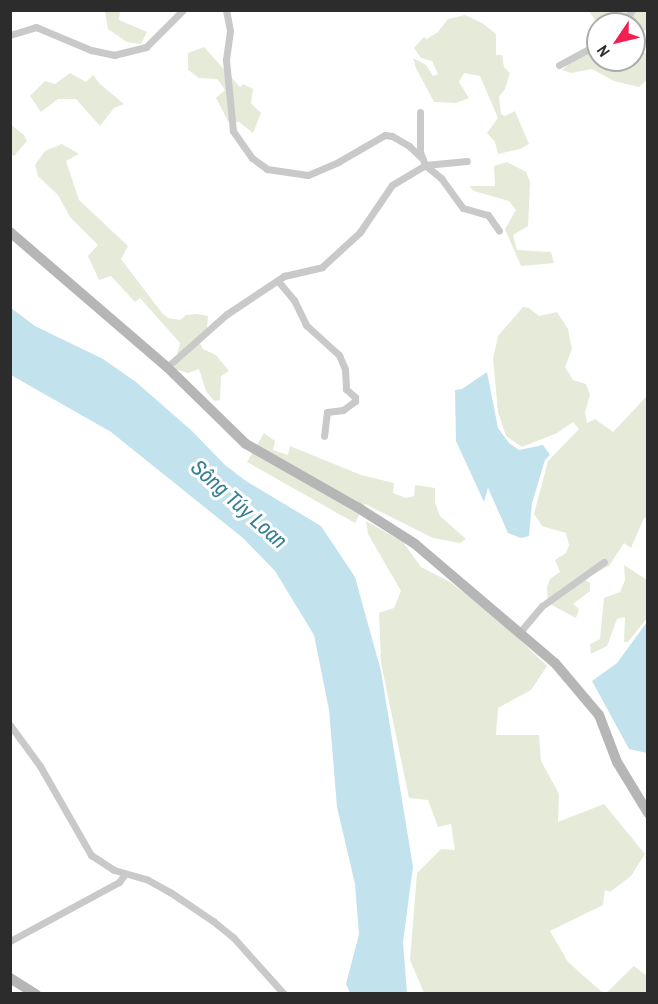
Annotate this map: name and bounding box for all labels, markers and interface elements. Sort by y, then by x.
north arrow [586,12,646,72]
text: N [591,41,615,61]
water label: Sông Túy Loan [185,454,293,554]

